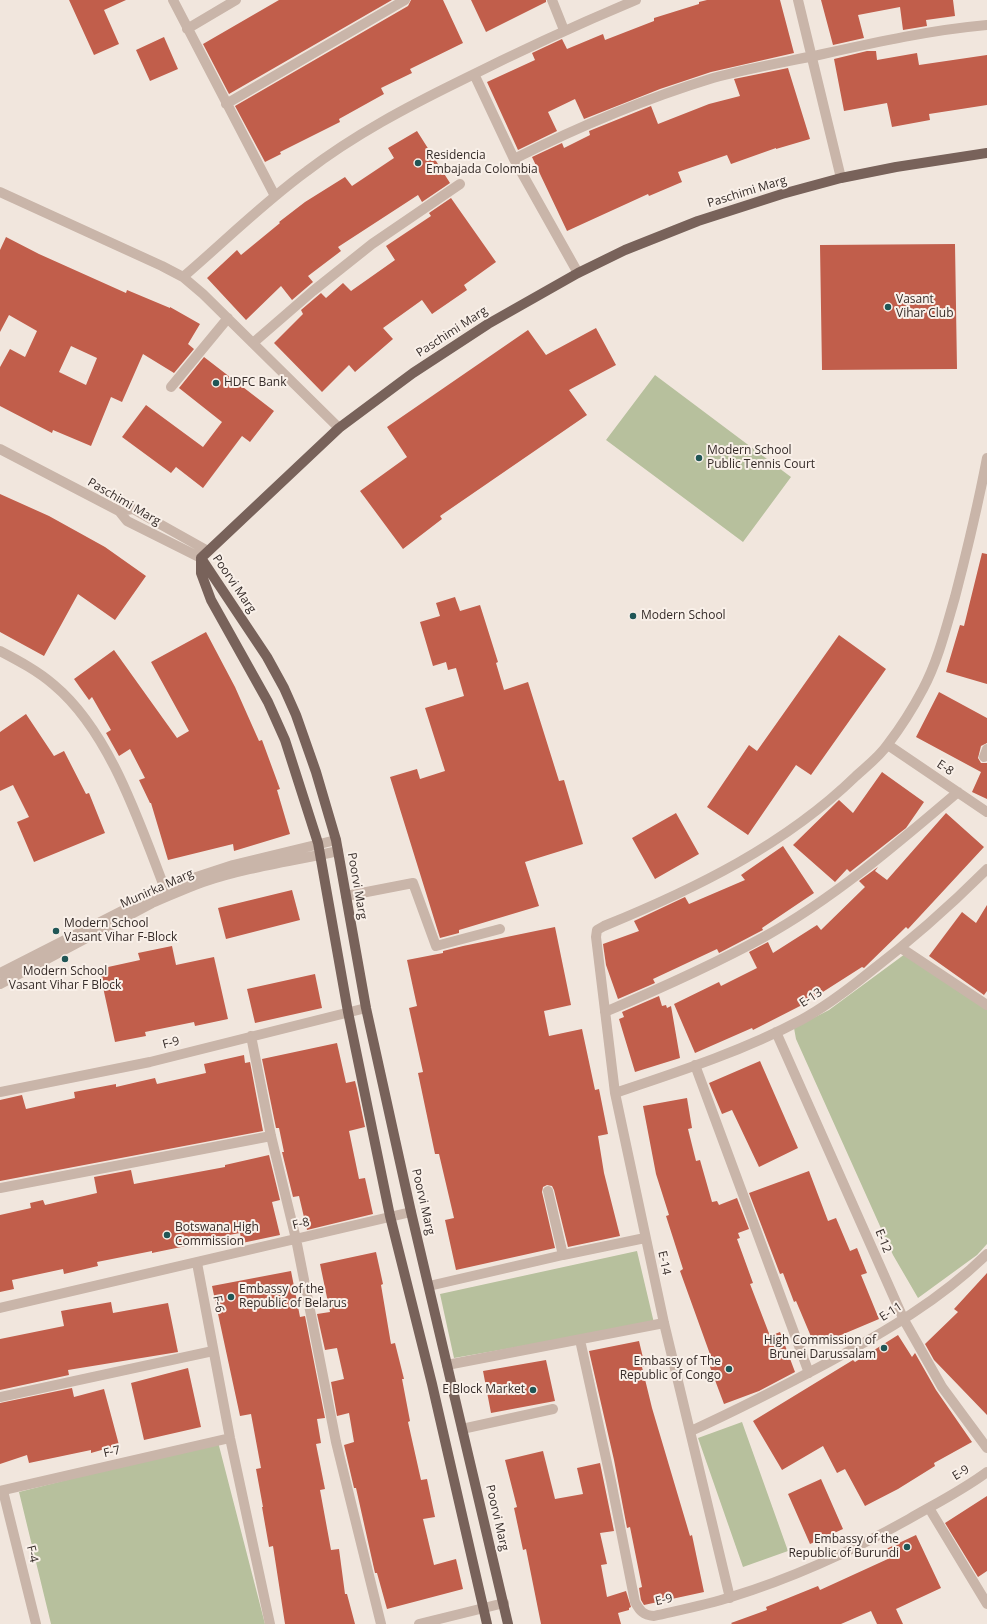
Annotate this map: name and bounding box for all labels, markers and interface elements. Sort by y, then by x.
place label: Residencia Embajada Colombia [426,149,538,177]
marker: Residencia Embajada Colombia [413,158,423,168]
street label: Paschimi Marg [706,173,788,211]
place label: Vasant Vihar Club [896,293,954,321]
marker: Vasant Vihar Club [883,302,893,312]
street label: Paschimi Marg [414,304,490,360]
place label: HDFC Bank [224,376,287,390]
marker: HDFC Bank [211,378,221,388]
place label: Modern School Public Tennis Court [707,444,815,472]
marker: Modern School Public Tennis Court [694,453,704,463]
street label: Paschimi Marg [85,475,163,529]
street label: Poorvi Marg [209,552,259,616]
place label: Modern School [641,609,726,623]
marker: Modern School [628,611,638,621]
street label: E-8 [934,757,956,779]
street label: Poorvi Marg [344,851,370,921]
street label: Munirka Marg [118,866,196,912]
place label: Modern School Vasant Vihar F-Block [64,917,177,945]
marker: Modern School Vasant Vihar F-Block [51,926,61,936]
marker: Modern School Vasant Vihar F Block [60,954,70,964]
place label: Modern School Vasant Vihar F Block [9,965,121,993]
street label: E-13 [797,985,825,1011]
street label: F-9 [161,1034,181,1052]
street label: Poorvi Marg [408,1167,438,1237]
street label: F-8 [291,1215,311,1233]
place label: Botswana High Commission [175,1221,259,1249]
street label: E-12 [872,1227,894,1255]
marker: Botswana High Commission [162,1230,172,1240]
street label: E-14 [654,1250,674,1276]
place label: Embassy of the Republic of Belarus [239,1283,347,1311]
marker: Embassy of the Republic of Belarus [226,1292,236,1302]
street label: F-6 [209,1294,227,1314]
street label: E-11 [877,1299,905,1325]
place label: High Commission of Brunei Darussalam [764,1334,876,1362]
marker: High Commission of Brunei Darussalam [879,1343,889,1353]
place label: Embassy of The Republic of Congo [620,1355,721,1383]
marker: Embassy of The Republic of Congo [724,1364,734,1374]
place label: E Block Market [442,1383,525,1397]
marker: E Block Market [528,1385,538,1395]
street label: F-7 [102,1443,122,1461]
street label: E-9 [950,1462,972,1484]
street label: Poorvi Marg [482,1483,512,1553]
place label: Embassy of the Republic of Burundi [788,1533,899,1561]
marker: Embassy of the Republic of Burundi [902,1542,912,1552]
street label: F-4 [23,1544,41,1564]
street label: E-9 [654,1591,674,1609]

